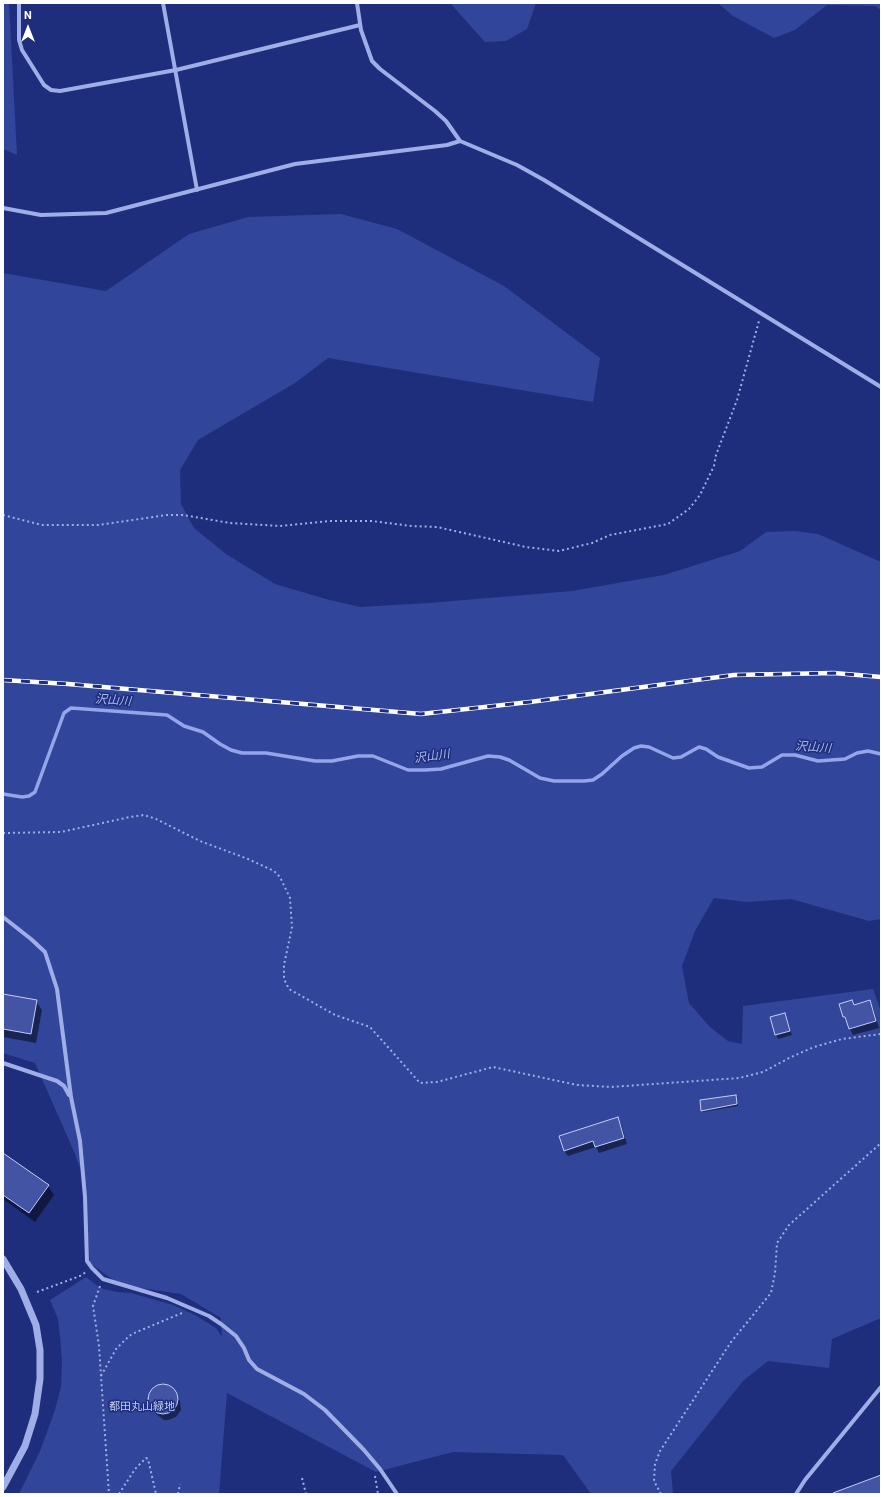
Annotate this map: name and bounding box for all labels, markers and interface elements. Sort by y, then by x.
north arrow [8,8,48,48]
text: N [24,9,32,22]
water label: 沢山川 [95,693,131,709]
water label: 沢山川 [795,740,831,756]
water label: 沢山川 [413,747,451,767]
park label: 都田丸山緑地 [109,1400,175,1414]

